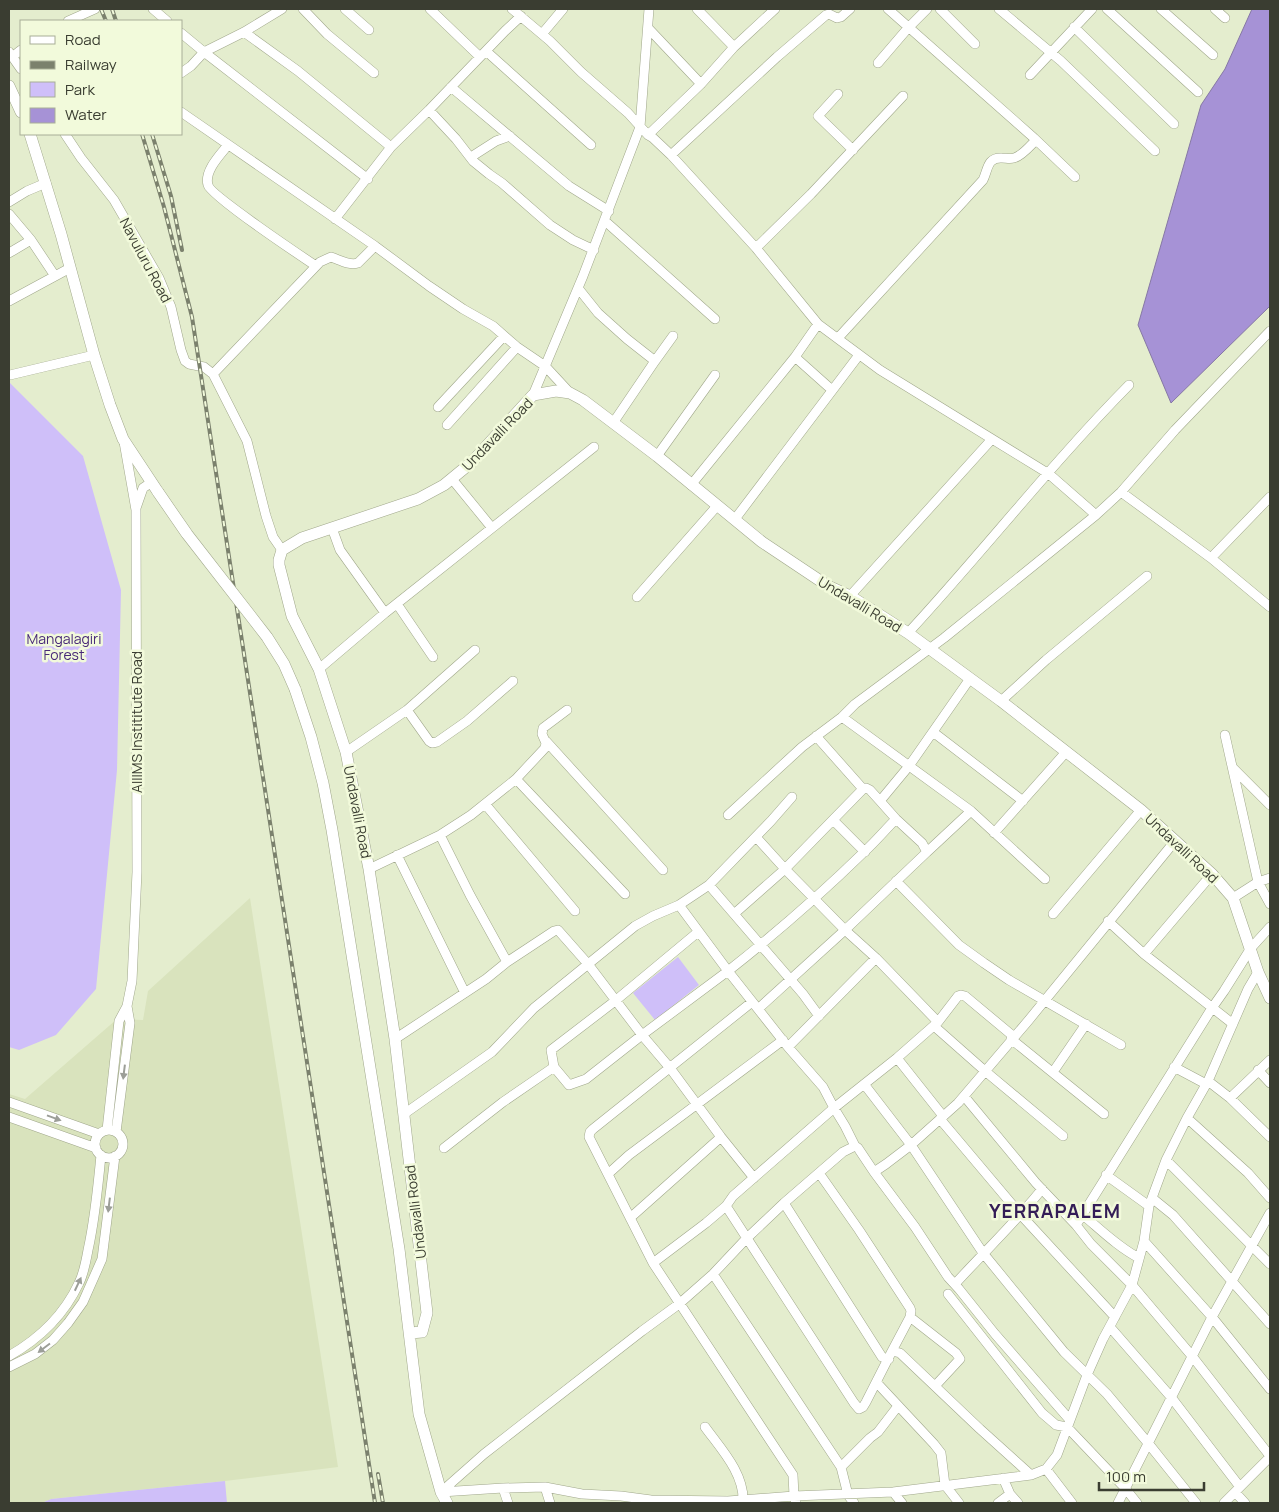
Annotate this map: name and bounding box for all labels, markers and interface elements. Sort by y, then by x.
legend [20,20,182,135]
text: Road [65,29,101,50]
text: Railway [65,54,117,75]
text: Park [65,79,95,100]
text: Water [65,104,107,125]
street label: Navuluru Road [116,214,176,306]
street label: Undavalli Road [457,394,537,474]
street label: Undavalli Road [815,572,905,636]
park label: Mangalagiri Forest [27,629,101,664]
street label: AIIIMS Instititute Road [127,651,146,793]
street label: Undavalli Road [340,764,376,860]
street label: Undavalli Road [1141,809,1223,887]
one-way arrow [120,1064,128,1080]
one-way arrow [47,1114,62,1122]
street label: Undavalli Road [400,1164,430,1260]
one-way arrow [105,1197,113,1213]
district label: YERRAPALEM [989,1198,1121,1224]
one-way arrow [74,1277,82,1291]
one-way arrow [38,1342,51,1353]
scale bar [1099,1460,1204,1492]
text: 100 m [1106,1466,1146,1487]

